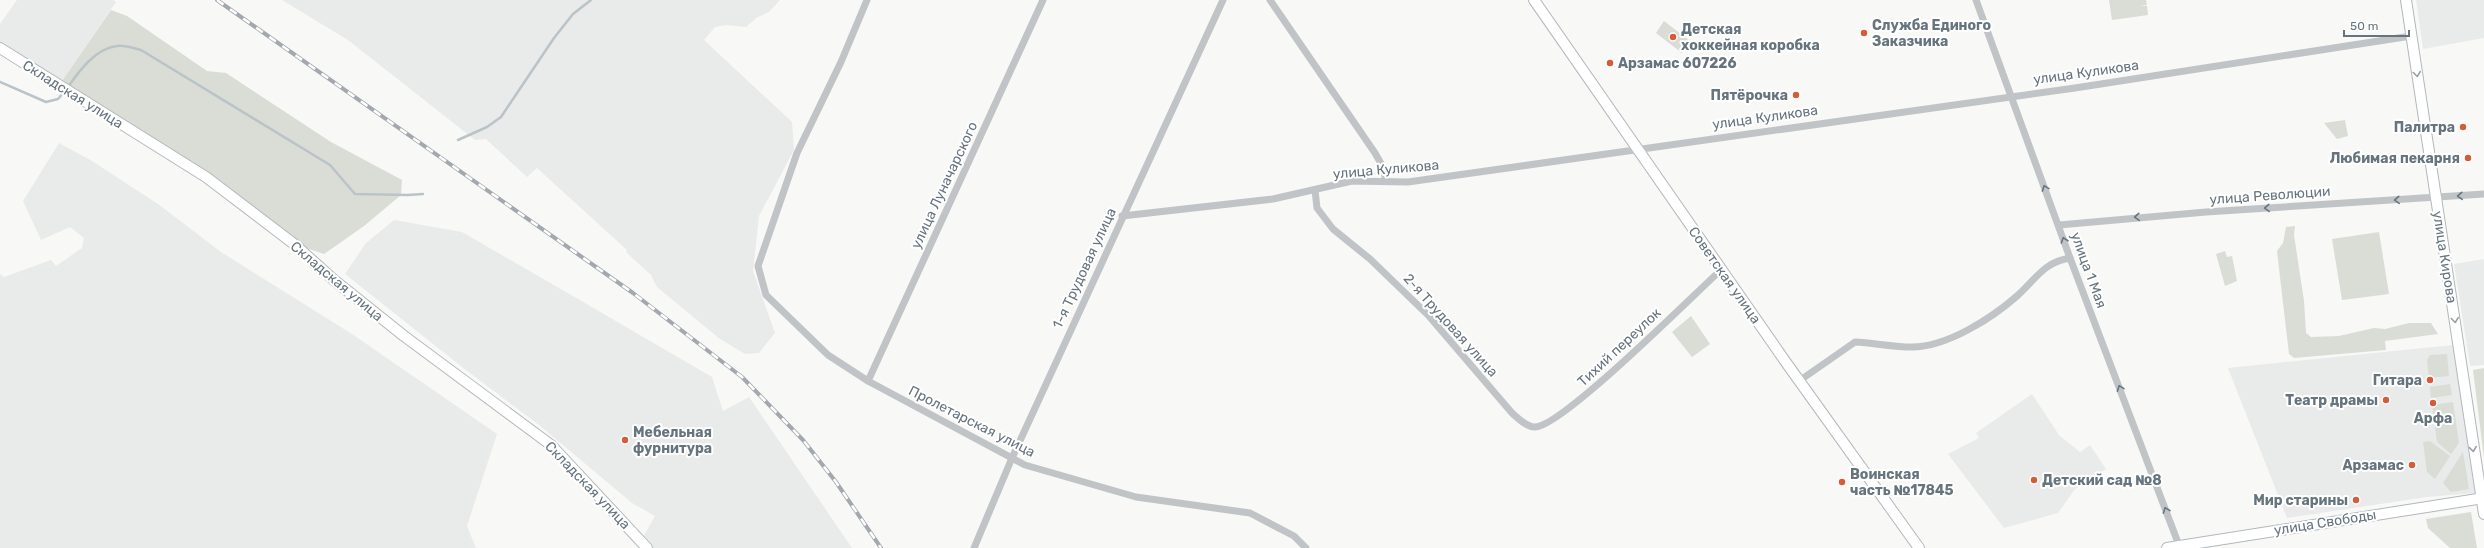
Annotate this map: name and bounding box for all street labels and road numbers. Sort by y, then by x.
street label: Складская улица [19,57,126,132]
street label: улица Куликова [2032,57,2140,88]
street label: улица Куликова [1711,102,1819,133]
street label: улица Луначарского [908,119,981,251]
street label: улица Куликова [1332,156,1440,183]
street label: улица Революции [2209,183,2331,208]
street label: 1-я Трудовая улица [1049,205,1120,331]
street label: улица Кирова [2429,210,2460,304]
street label: Советская улица [1685,224,1764,327]
street label: улица 1 Мая [2067,230,2110,310]
street label: Складская улица [287,238,386,325]
street label: 2-я Трудовая улица [1400,270,1501,380]
street label: Тихий переулок [1574,304,1665,390]
street label: Пролетарская улица [906,382,1038,461]
street label: Складская улица [541,438,634,533]
street label: улица Свободы [2273,506,2377,539]

